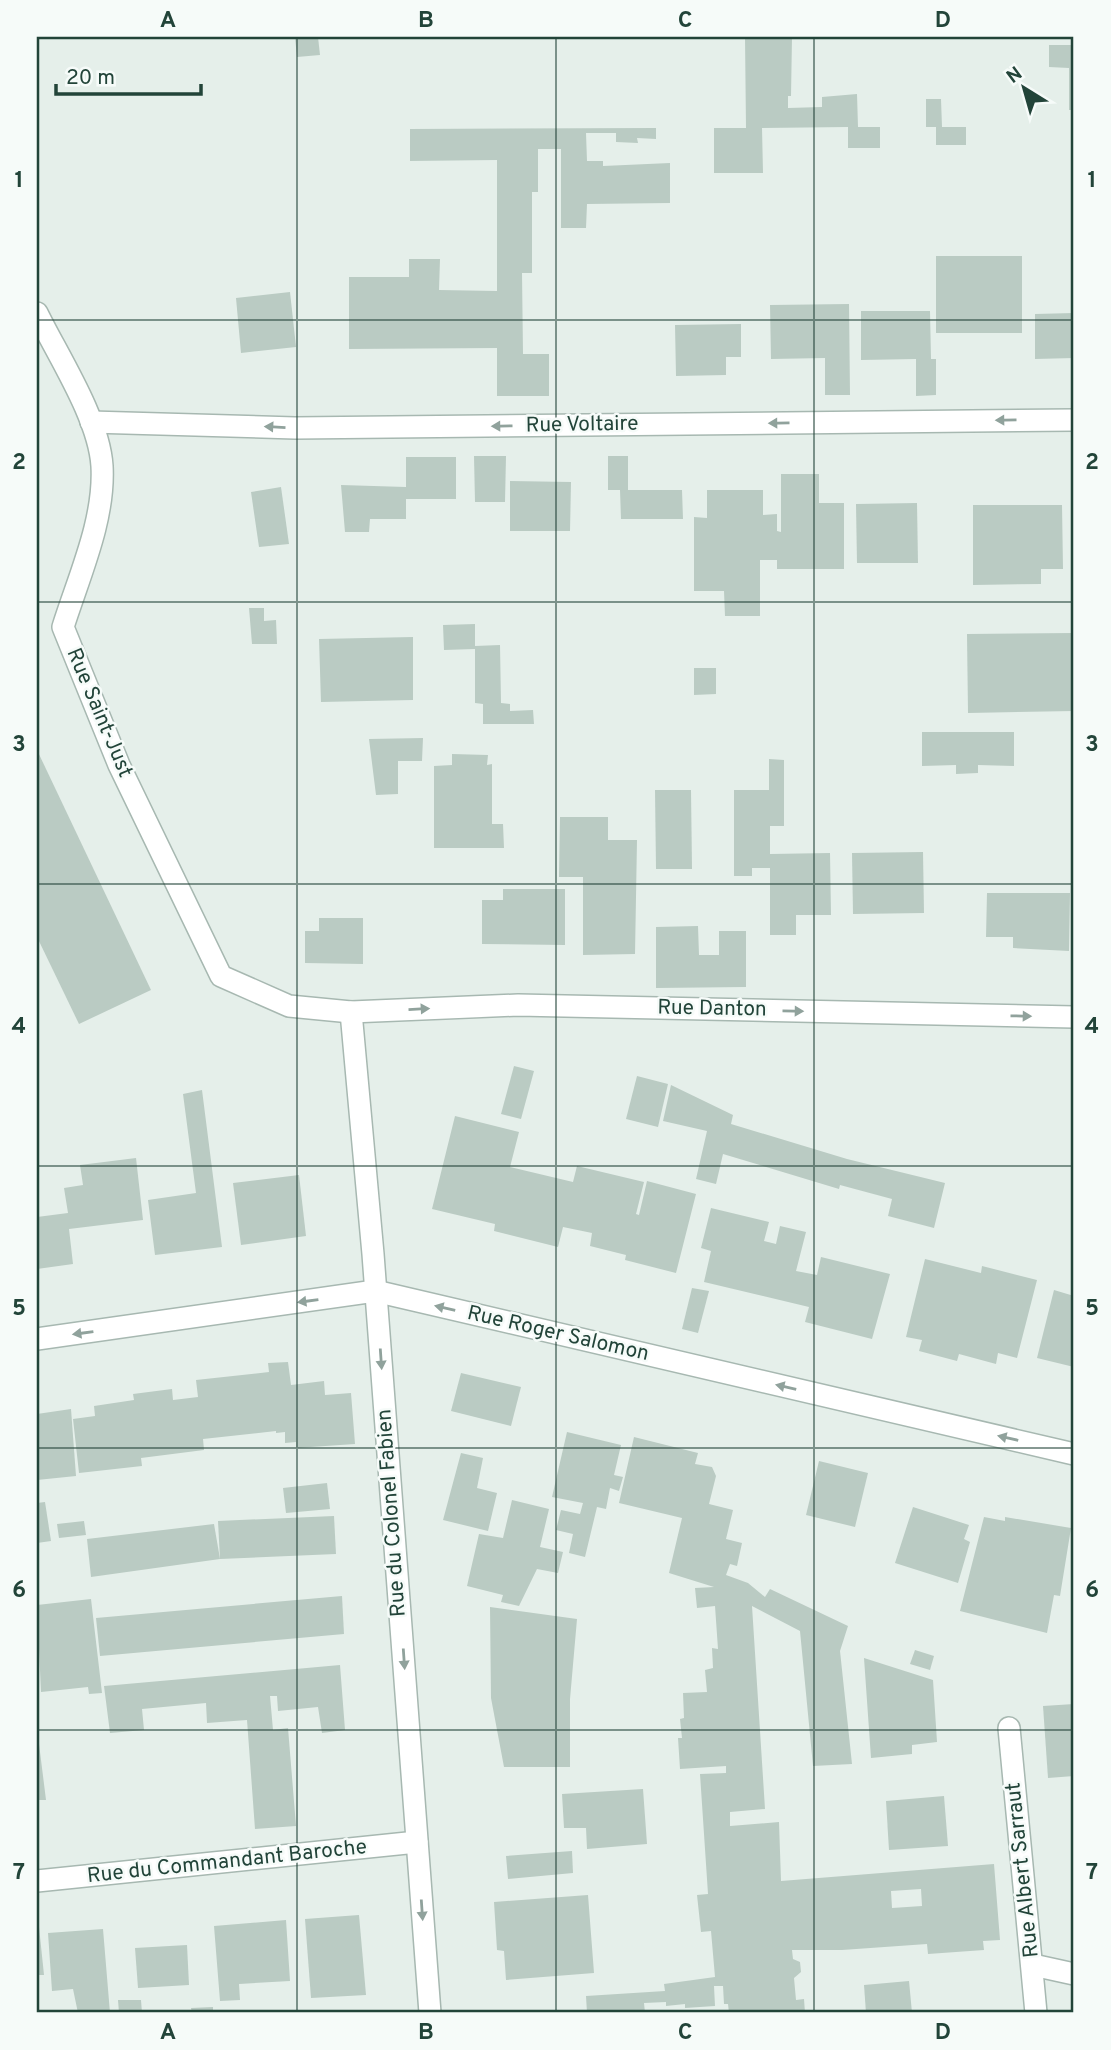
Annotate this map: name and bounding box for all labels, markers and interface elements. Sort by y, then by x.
text: A [160,7,176,36]
text: B [418,7,434,36]
text: C [678,7,692,36]
text: D [935,7,951,36]
scale bar [56,52,201,96]
north arrow [988,52,1058,122]
text: N [1002,62,1028,90]
text: 20 m [66,65,115,92]
text: 1 [14,167,24,196]
text: 1 [1087,167,1097,196]
street label: Rue Voltaire [525,411,639,439]
one-way arrow [995,415,1017,426]
one-way arrow [767,417,789,429]
one-way arrow [491,420,513,432]
one-way arrow [263,422,285,433]
text: 2 [12,449,26,478]
text: 2 [1085,449,1099,478]
street label: Rue Saint-Just [60,644,138,782]
text: 3 [12,731,26,760]
text: 3 [1085,731,1099,760]
street label: Rue Danton [657,995,767,1023]
one-way arrow [408,1004,430,1015]
one-way arrow [782,1005,804,1017]
one-way arrow [1010,1010,1032,1022]
text: 4 [12,1013,26,1042]
text: 4 [1085,1013,1099,1042]
text: 5 [12,1295,26,1324]
text: 5 [1085,1295,1099,1324]
one-way arrow [297,1296,319,1307]
street label: Rue Roger Salomon [464,1300,652,1368]
one-way arrow [434,1302,456,1313]
one-way arrow [71,1328,93,1339]
one-way arrow [376,1348,387,1370]
one-way arrow [775,1381,797,1392]
street label: Rue du Colonel Fabien [371,1408,413,1618]
one-way arrow [997,1433,1019,1444]
text: 6 [12,1577,26,1606]
text: 6 [1085,1577,1099,1606]
one-way arrow [399,1648,410,1670]
street label: Rue Albert Sarraut [1000,1781,1046,1959]
street label: Rue du Commandant Baroche [86,1834,368,1890]
text: 7 [13,1859,25,1888]
text: 7 [1086,1859,1098,1888]
one-way arrow [417,1899,428,1921]
text: A [160,2019,176,2048]
text: B [418,2019,434,2048]
text: C [678,2019,692,2048]
text: D [935,2019,951,2048]

